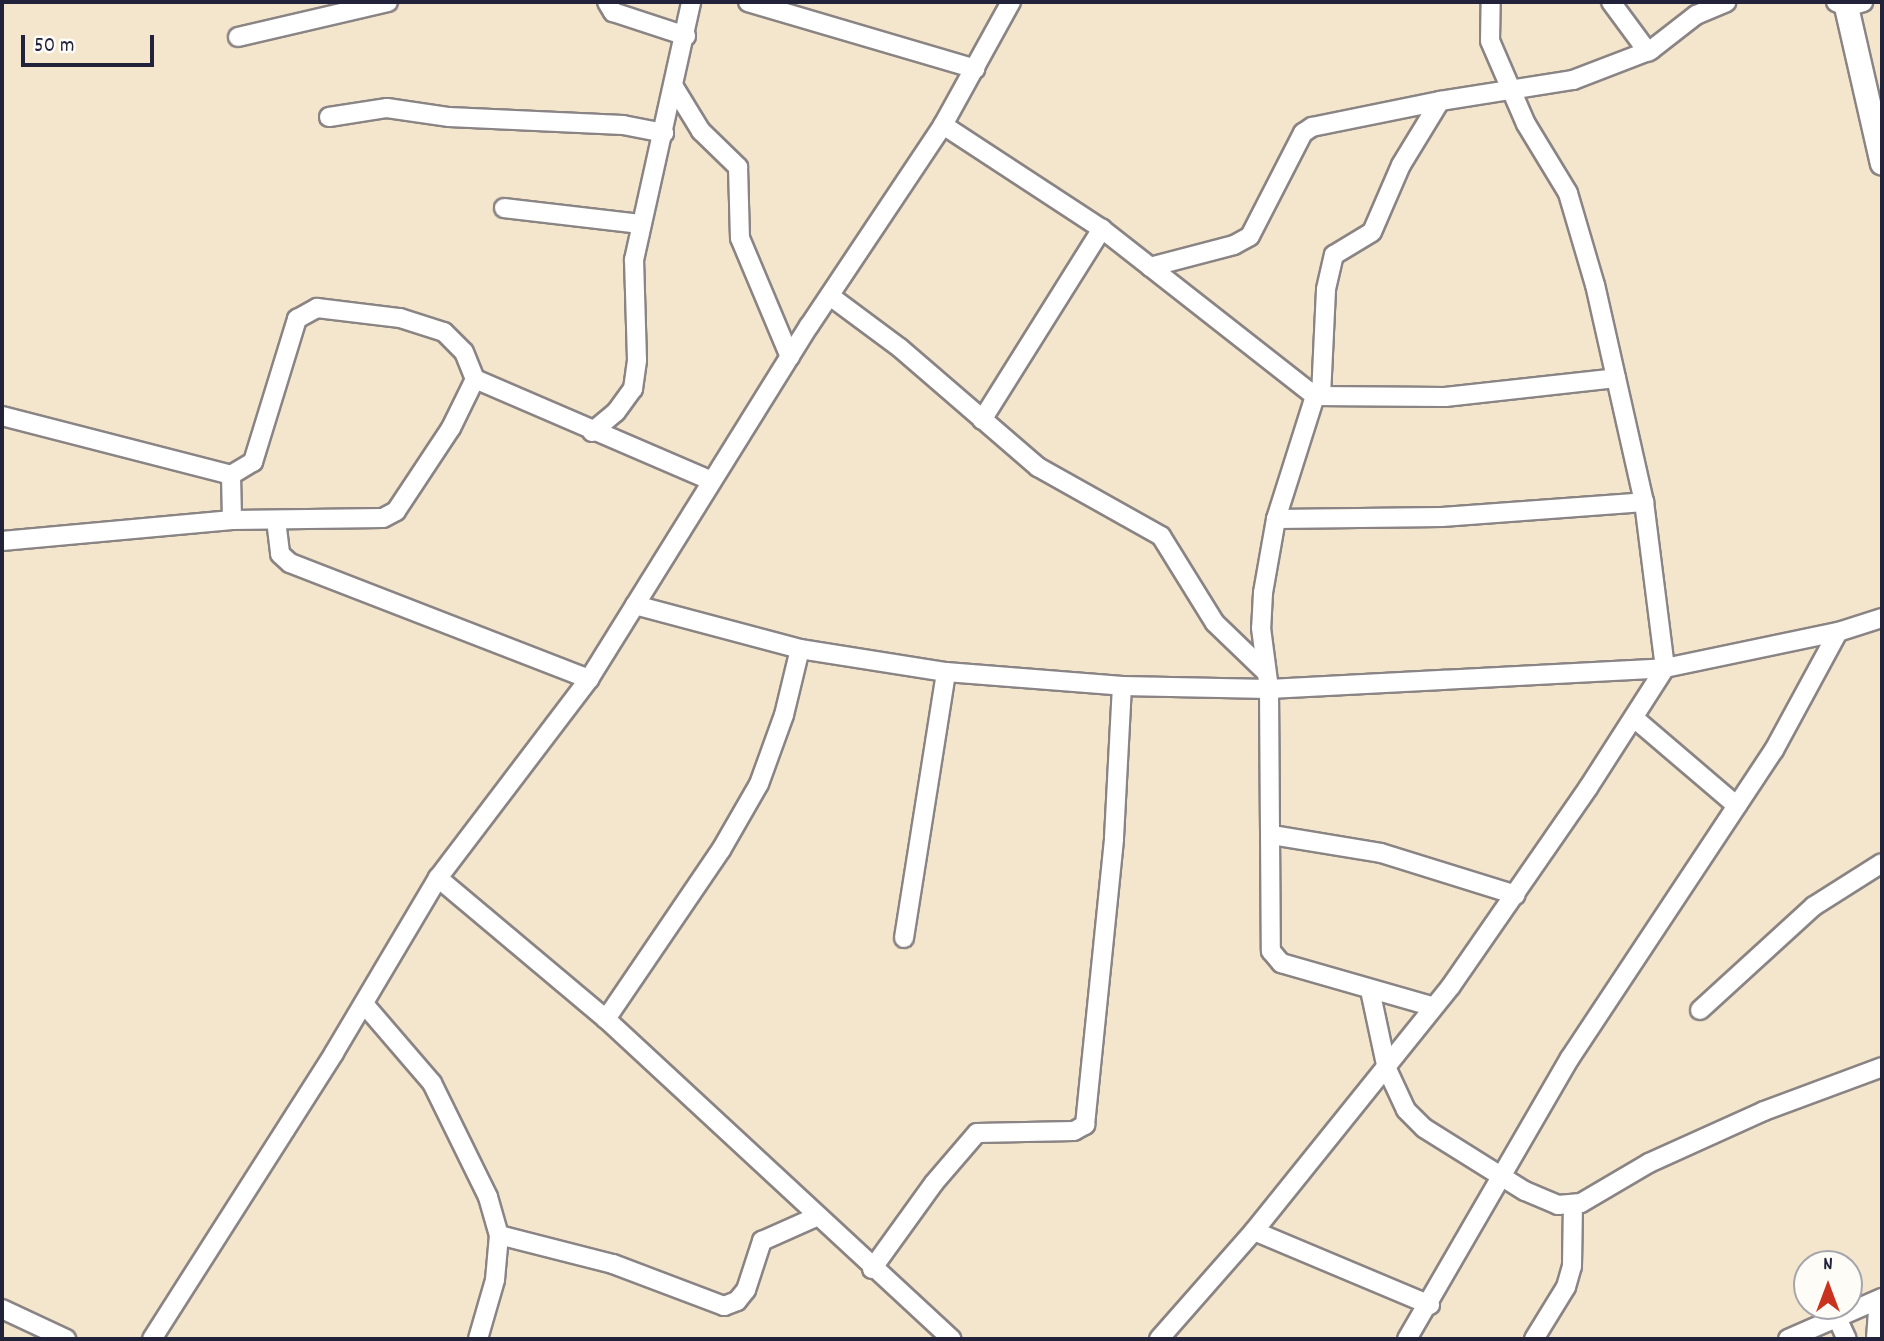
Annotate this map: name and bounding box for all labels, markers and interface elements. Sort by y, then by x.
scale bar [24,21,158,65]
text: 50 m [34,32,74,62]
north arrow [1793,1250,1863,1320]
text: N [1823,1252,1833,1279]

